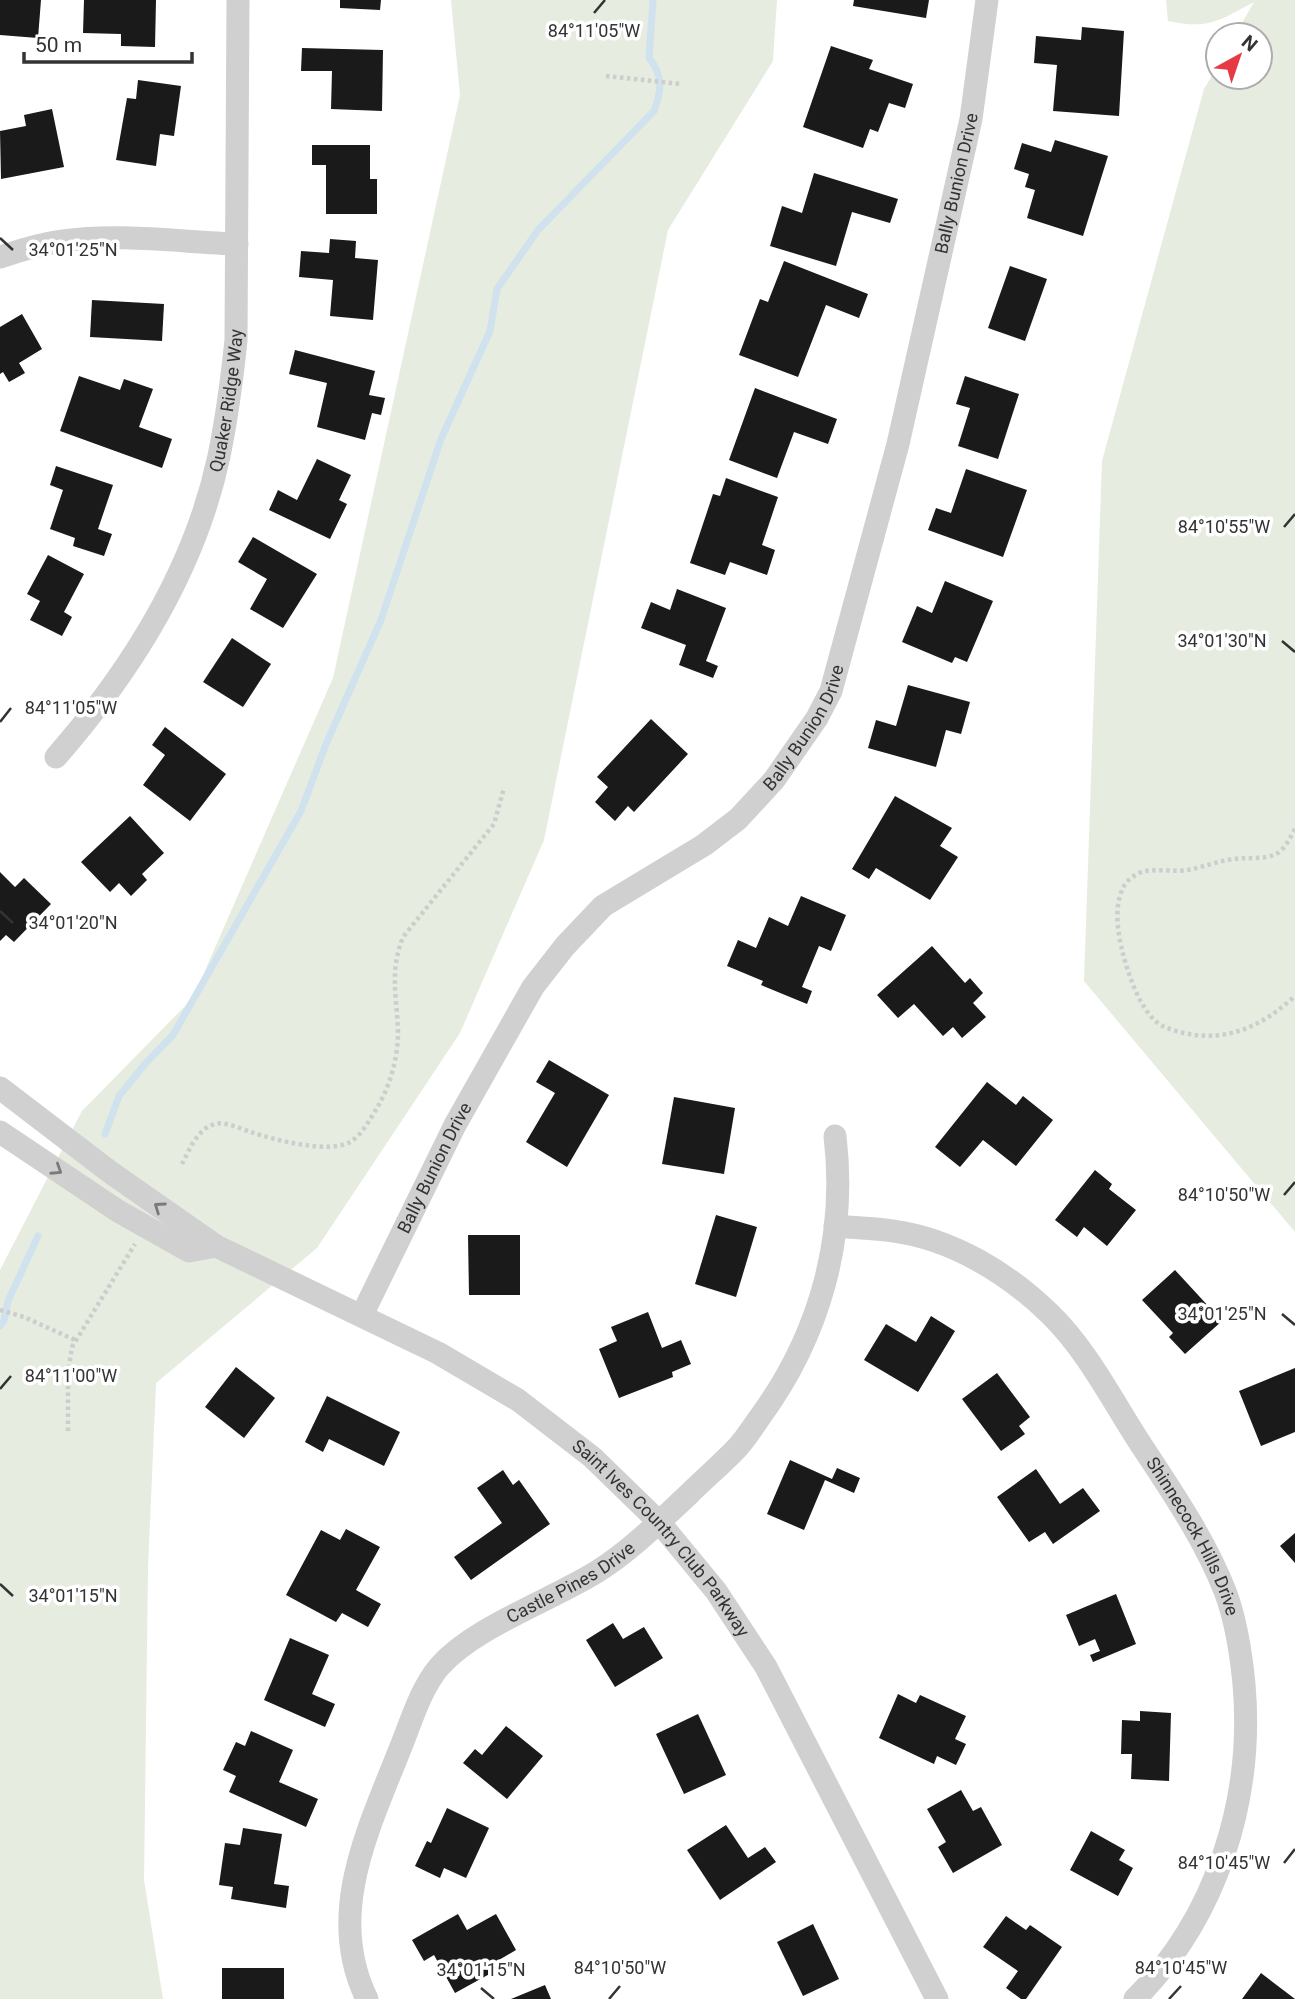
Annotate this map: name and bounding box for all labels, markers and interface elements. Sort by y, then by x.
text: 84°11'05"W [548,20,640,41]
scale bar [24,21,192,65]
north arrow [1204,21,1274,91]
text: N [1237,30,1262,56]
text: 50 m [35,33,82,57]
street label: Bally Bunion Drive [930,112,982,256]
text: 34°01'25"N [28,239,118,260]
street label: Quaker Ridge Way [205,328,246,474]
text: 84°10'55"W [1178,516,1270,537]
text: 34°01'30"N [1177,630,1267,651]
street label: Bally Bunion Drive [759,662,848,795]
text: 84°11'05"W [25,697,117,718]
text: 34°01'20"N [28,912,118,933]
street label: Bally Bunion Drive [393,1099,476,1237]
one-way arrow [49,1161,62,1174]
text: 84°10'50"W [1178,1184,1270,1205]
one-way arrow [154,1203,167,1215]
text: 34°01'25"N [1177,1303,1267,1324]
text: 84°11'00"W [25,1365,117,1386]
street label: Saint Ives Country Club Parkway [568,1435,754,1641]
street label: Shinnecock Hills Drive [1142,1453,1243,1618]
street label: Castle Pines Drive [503,1537,639,1627]
text: 34°01'15"N [28,1585,118,1606]
text: 84°10'45"W [1178,1852,1270,1873]
text: 84°10'50"W [574,1957,666,1978]
text: 84°10'45"W [1135,1957,1227,1978]
text: 34°01'15"N [436,1959,526,1980]

